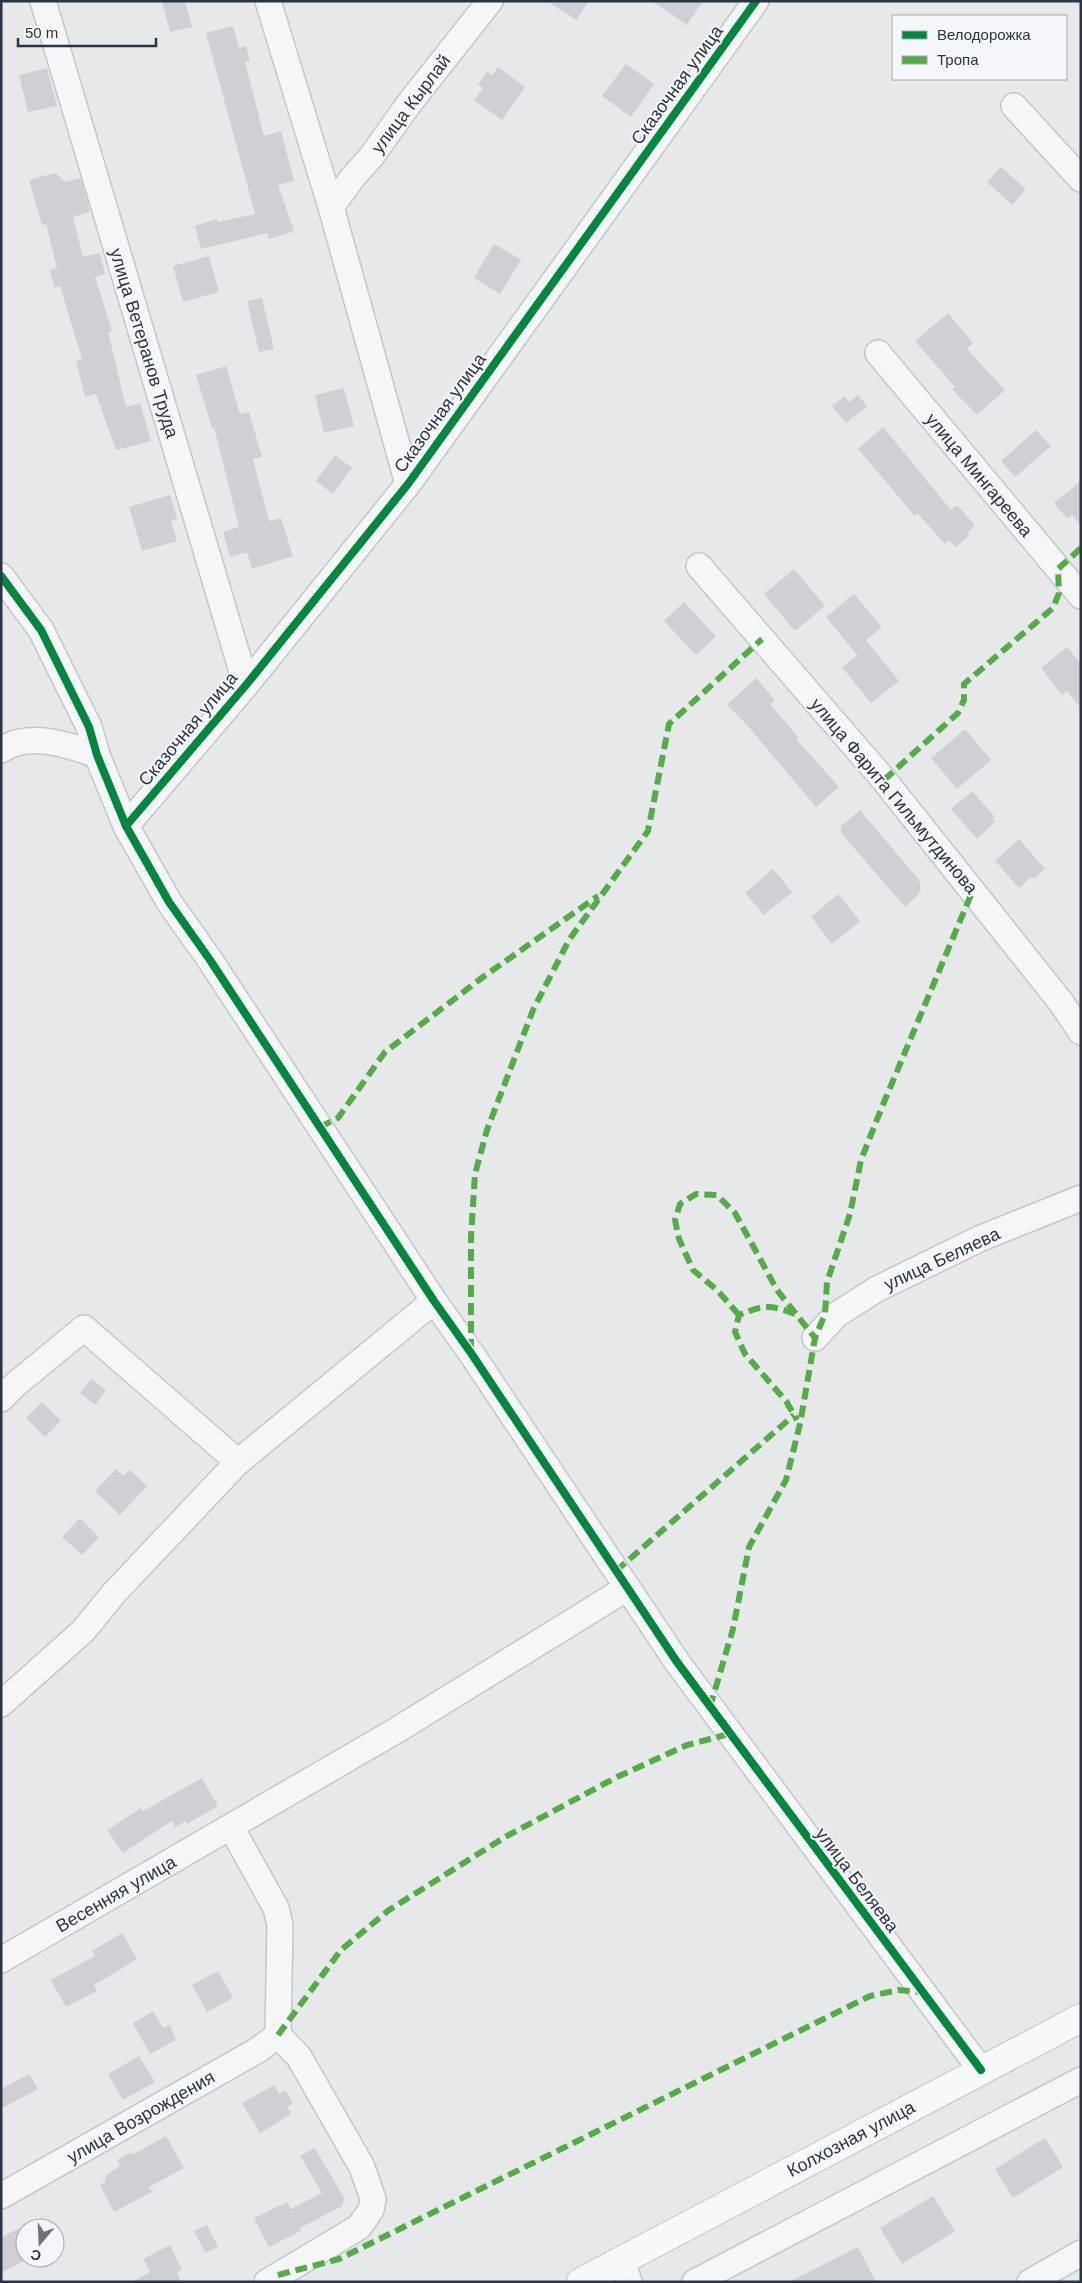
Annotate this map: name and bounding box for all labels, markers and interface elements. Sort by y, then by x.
scale bar [18,15,155,47]
legend [892,15,1067,80]
street label: Сказочная улица [627,21,727,148]
text: 50 m [25,24,58,41]
text: Велодорожка [937,26,1031,43]
street label: улица Кырлай [368,51,454,157]
text: Тропа [937,51,979,68]
street label: улица Ветеранов Труда [106,246,183,441]
street label: Сказочная улица [390,349,490,476]
street label: улица Мингареева [922,409,1037,542]
street label: Сказочная улица [135,667,242,790]
street label: улица Фарита Гильмутдинова [806,694,982,899]
street label: улица Беляева [881,1223,1004,1295]
street label: улица Беляева [811,1824,903,1937]
street label: Весенняя улица [53,1851,180,1936]
street label: улица Возрождения [64,2067,218,2167]
street label: Колхозная улица [784,2096,919,2181]
north arrow [15,2218,65,2268]
text: С [28,2246,43,2265]

